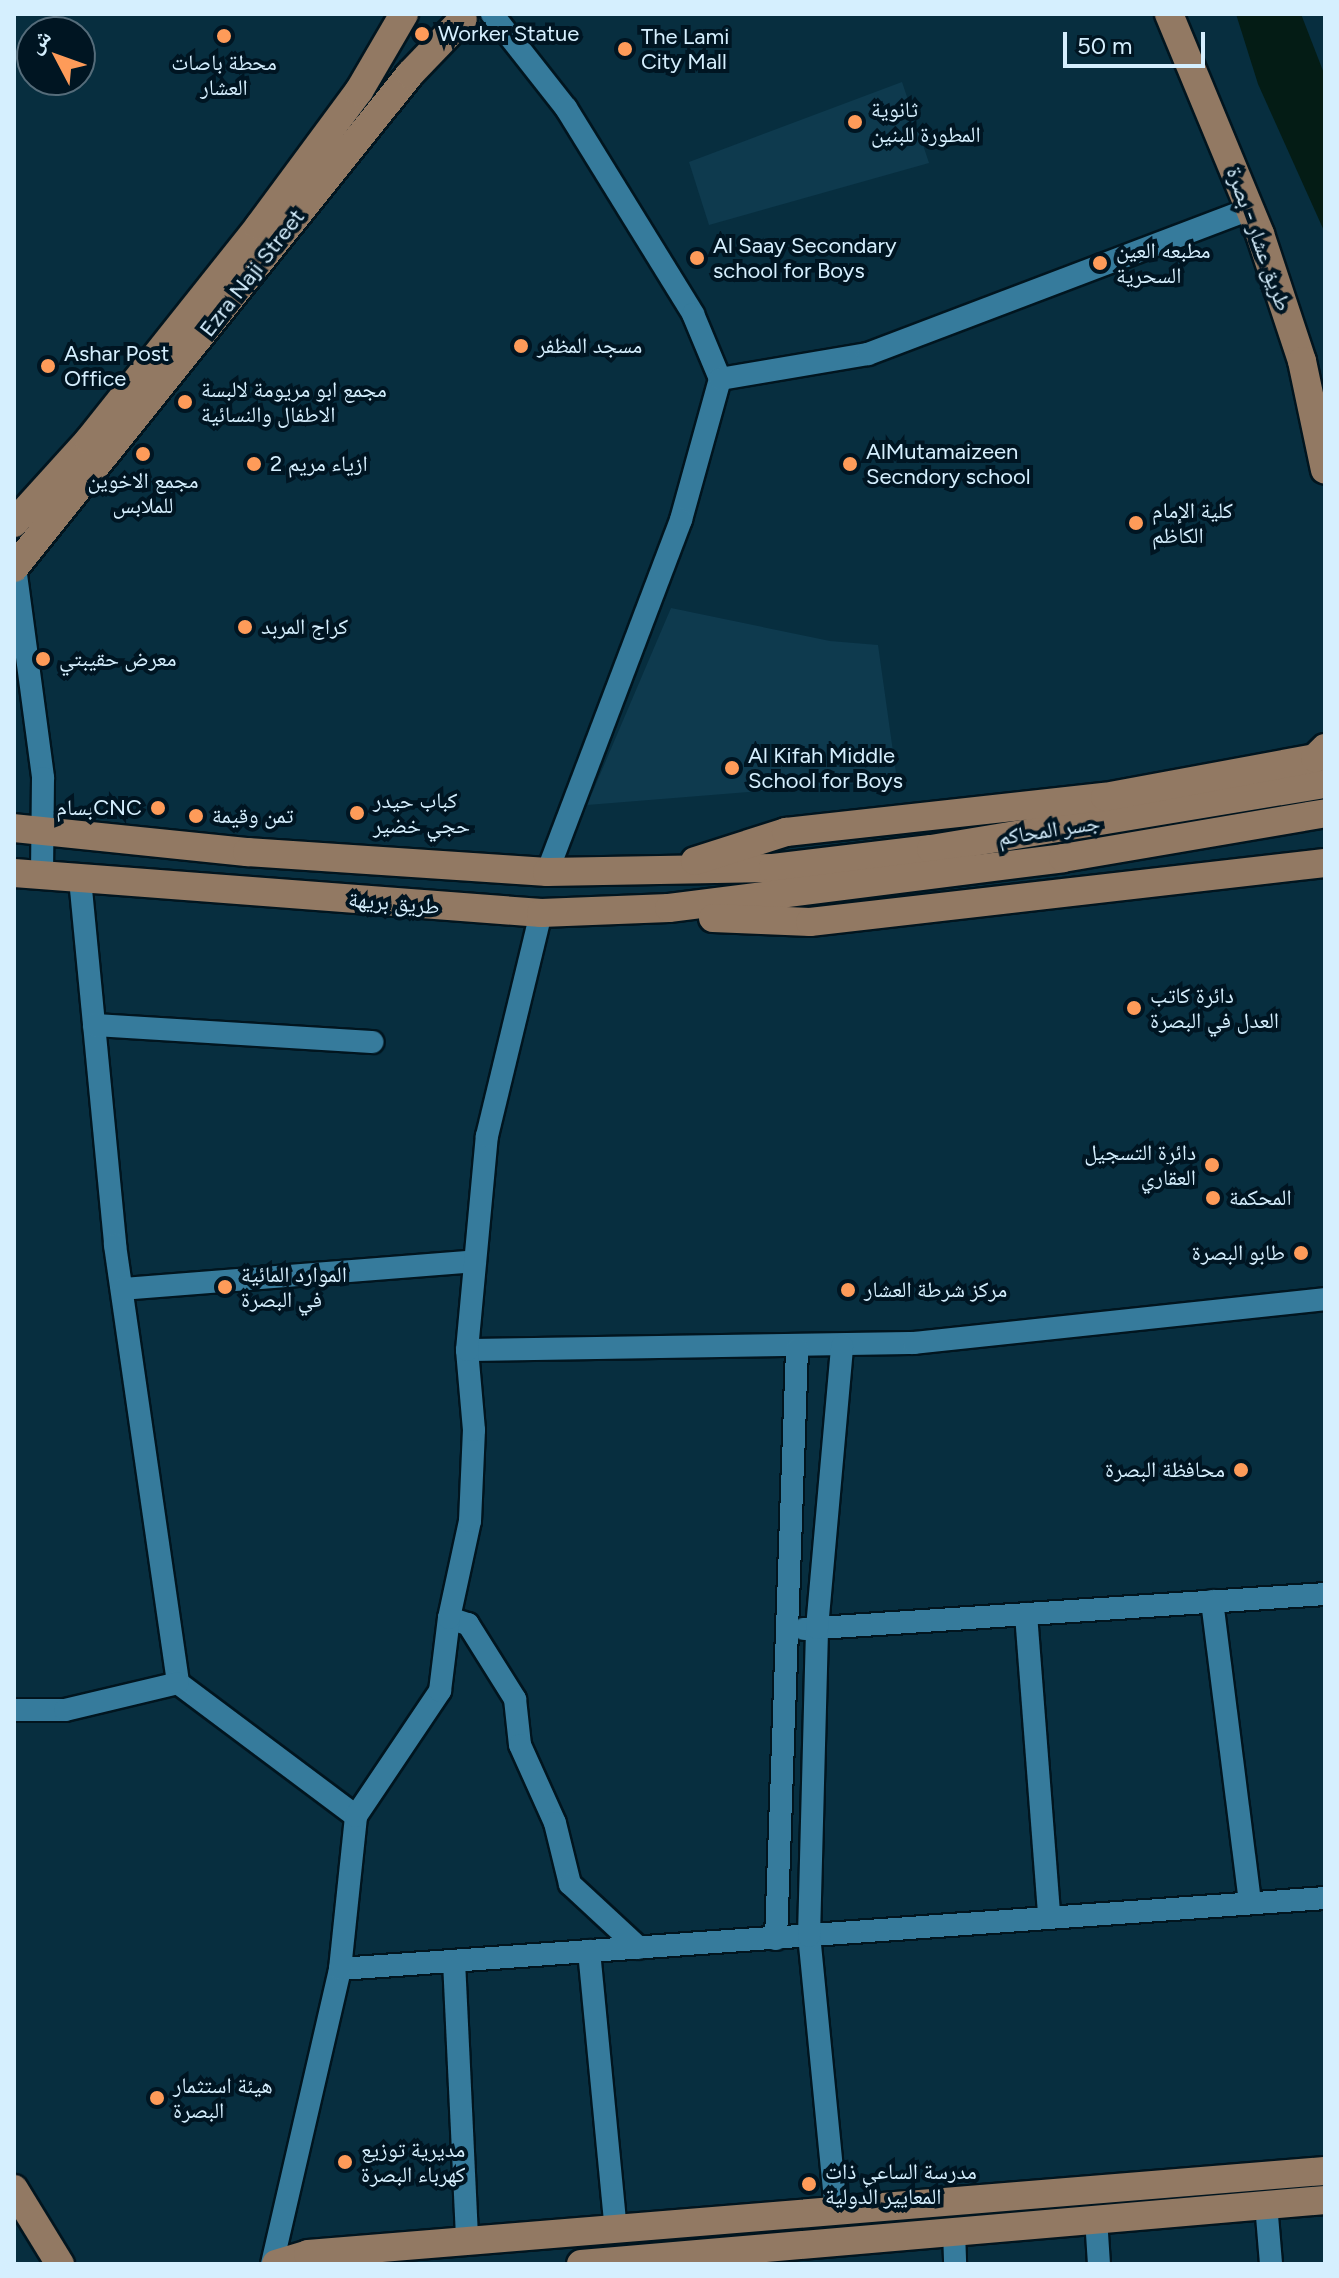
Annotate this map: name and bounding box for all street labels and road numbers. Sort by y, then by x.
street label: طريق عشار - بصرة [1221,163,1297,315]
street label: Ezra Naji Street [194,204,310,342]
street label: جسر المحاكم [996,809,1102,851]
street label: طريق بريهة [347,886,441,920]

